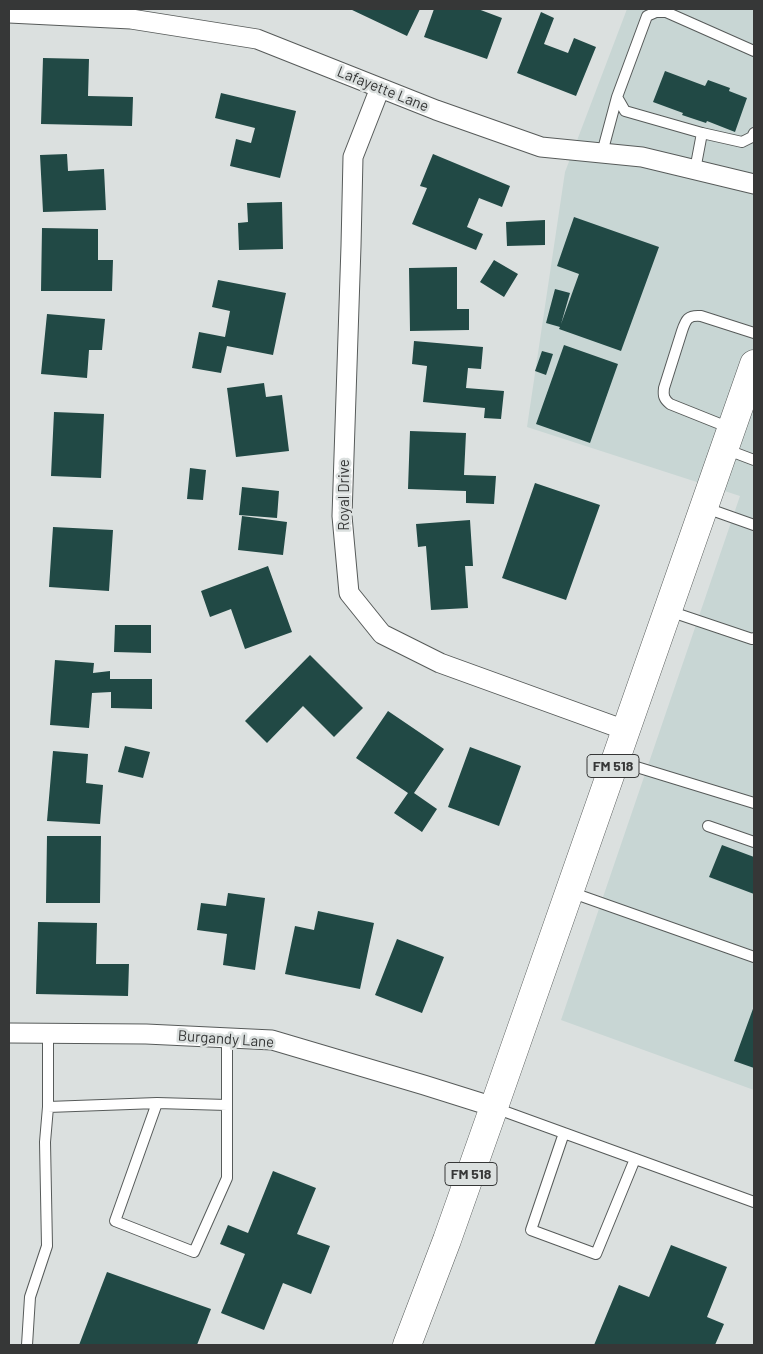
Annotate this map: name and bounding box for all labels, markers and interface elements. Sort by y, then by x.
street label: Lafayette Lane [335,62,431,116]
street label: Royal Drive [335,459,353,531]
road number: FM 518 [587,754,639,778]
street label: Burgandy Lane [177,1027,275,1051]
road number: FM 518 [445,1162,497,1186]

